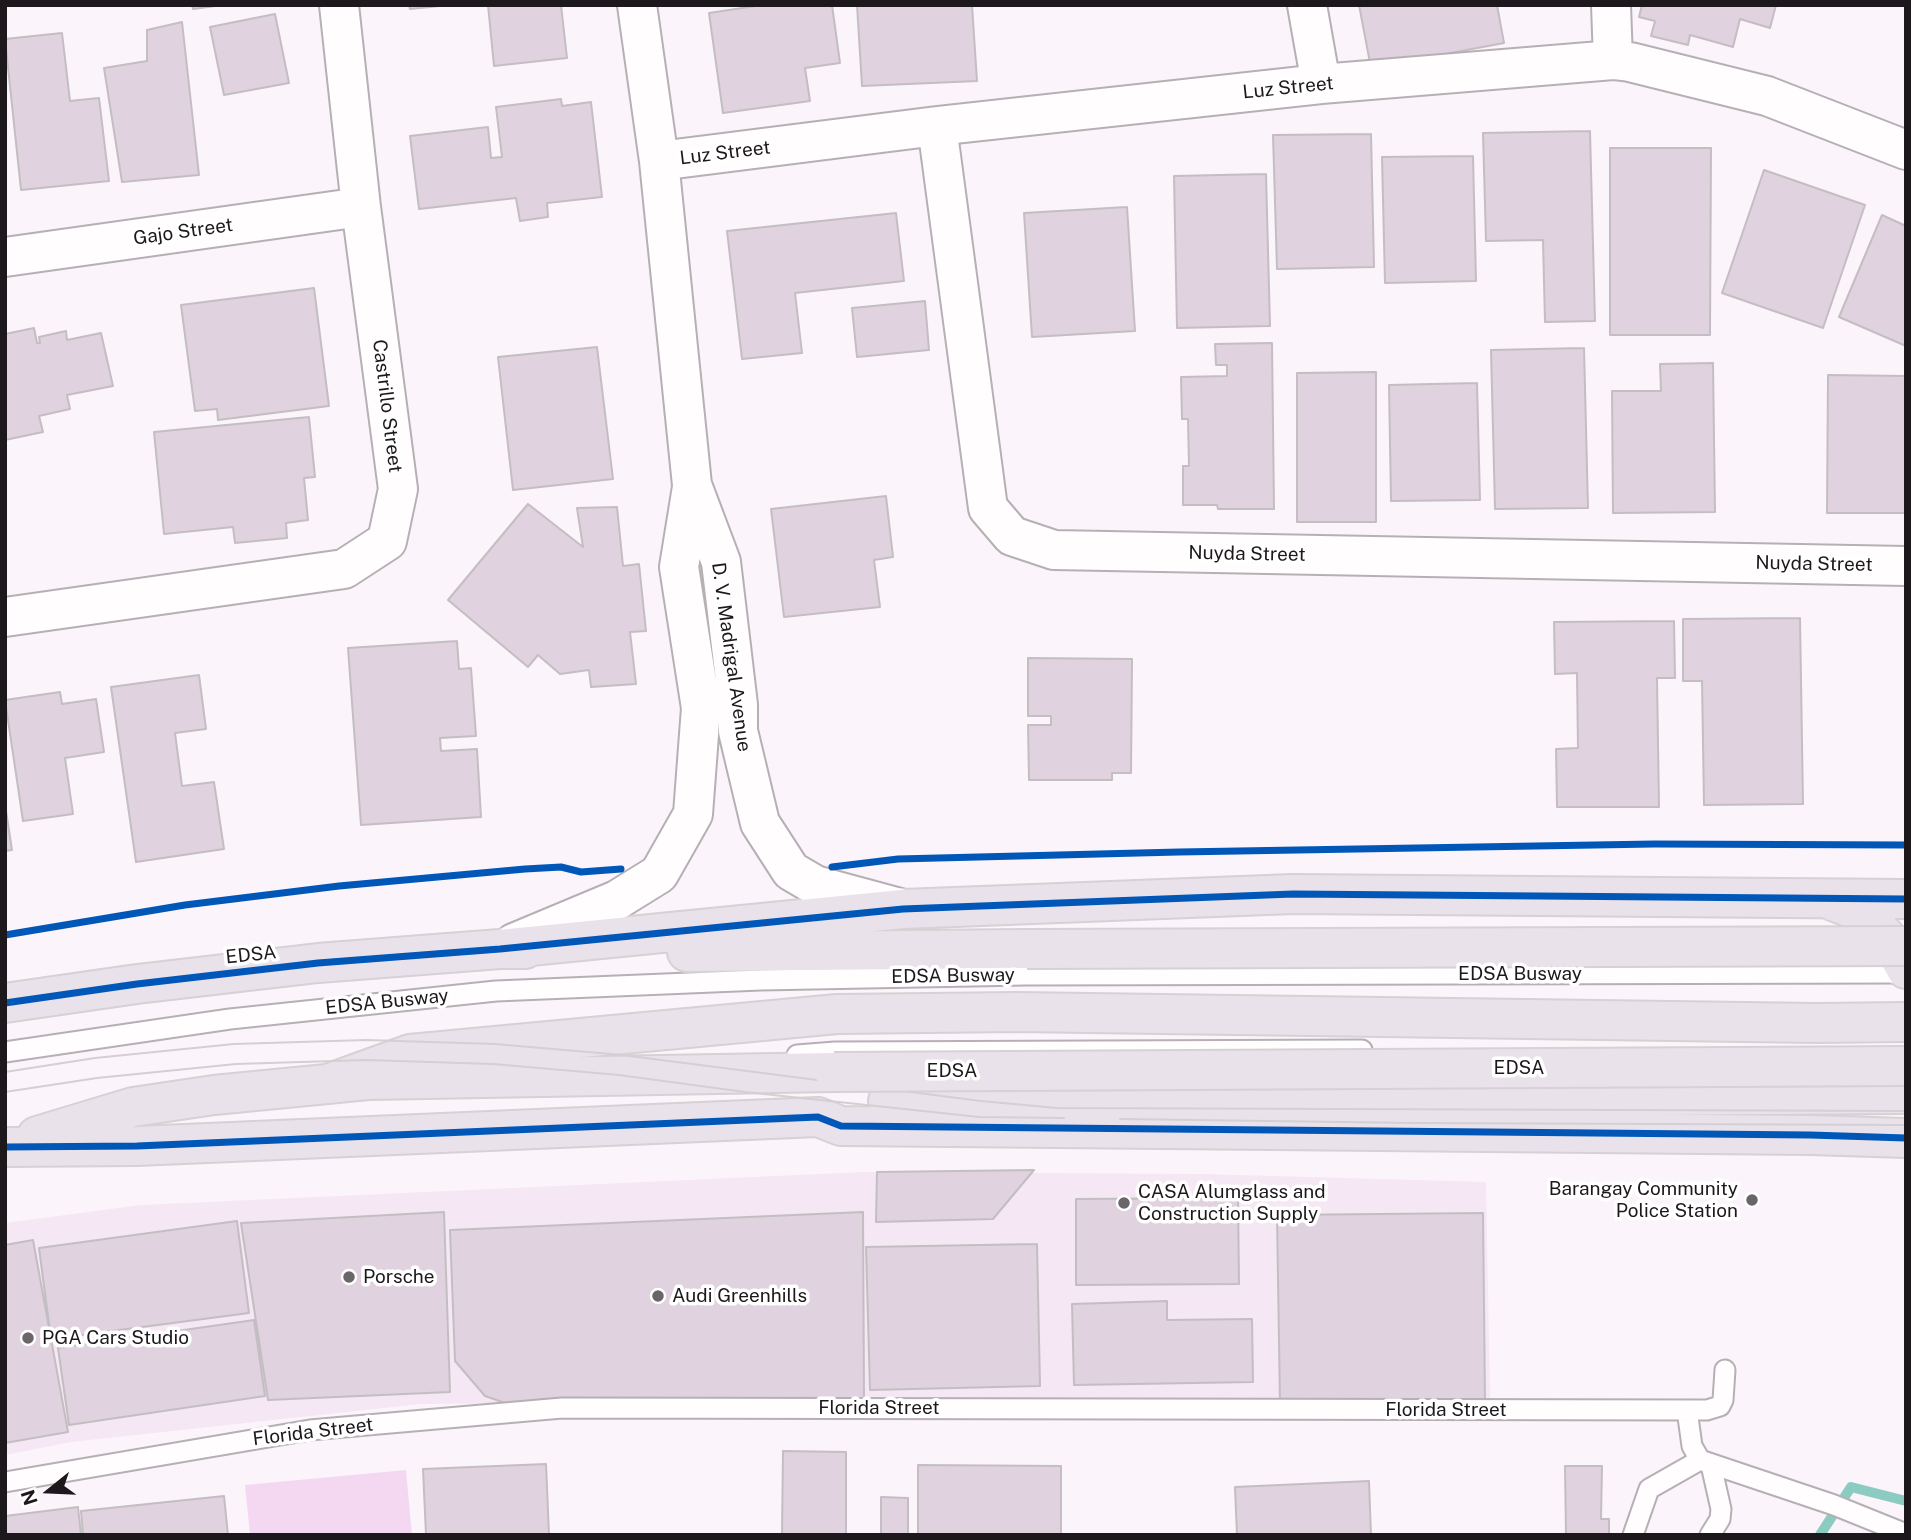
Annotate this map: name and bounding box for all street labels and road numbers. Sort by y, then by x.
street label: Luz Street [1241,72,1335,104]
street label: Luz Street [678,136,772,170]
street label: Gajo Street [132,214,234,250]
street label: Castrillo Street [368,338,406,474]
street label: Nuyda Street [1188,542,1306,566]
street label: Nuyda Street [1755,552,1873,576]
street label: D. V. Madrigal Avenue [706,561,756,753]
street label: EDSA [225,941,277,969]
street label: EDSA Busway [1458,963,1582,985]
street label: EDSA Busway [891,964,1015,988]
street label: EDSA Busway [324,984,450,1020]
street label: EDSA [1494,1057,1544,1079]
street label: EDSA [927,1060,977,1082]
street label: Florida Street [818,1397,940,1419]
street label: Florida Street [1385,1399,1507,1421]
street label: Florida Street [251,1413,375,1451]

